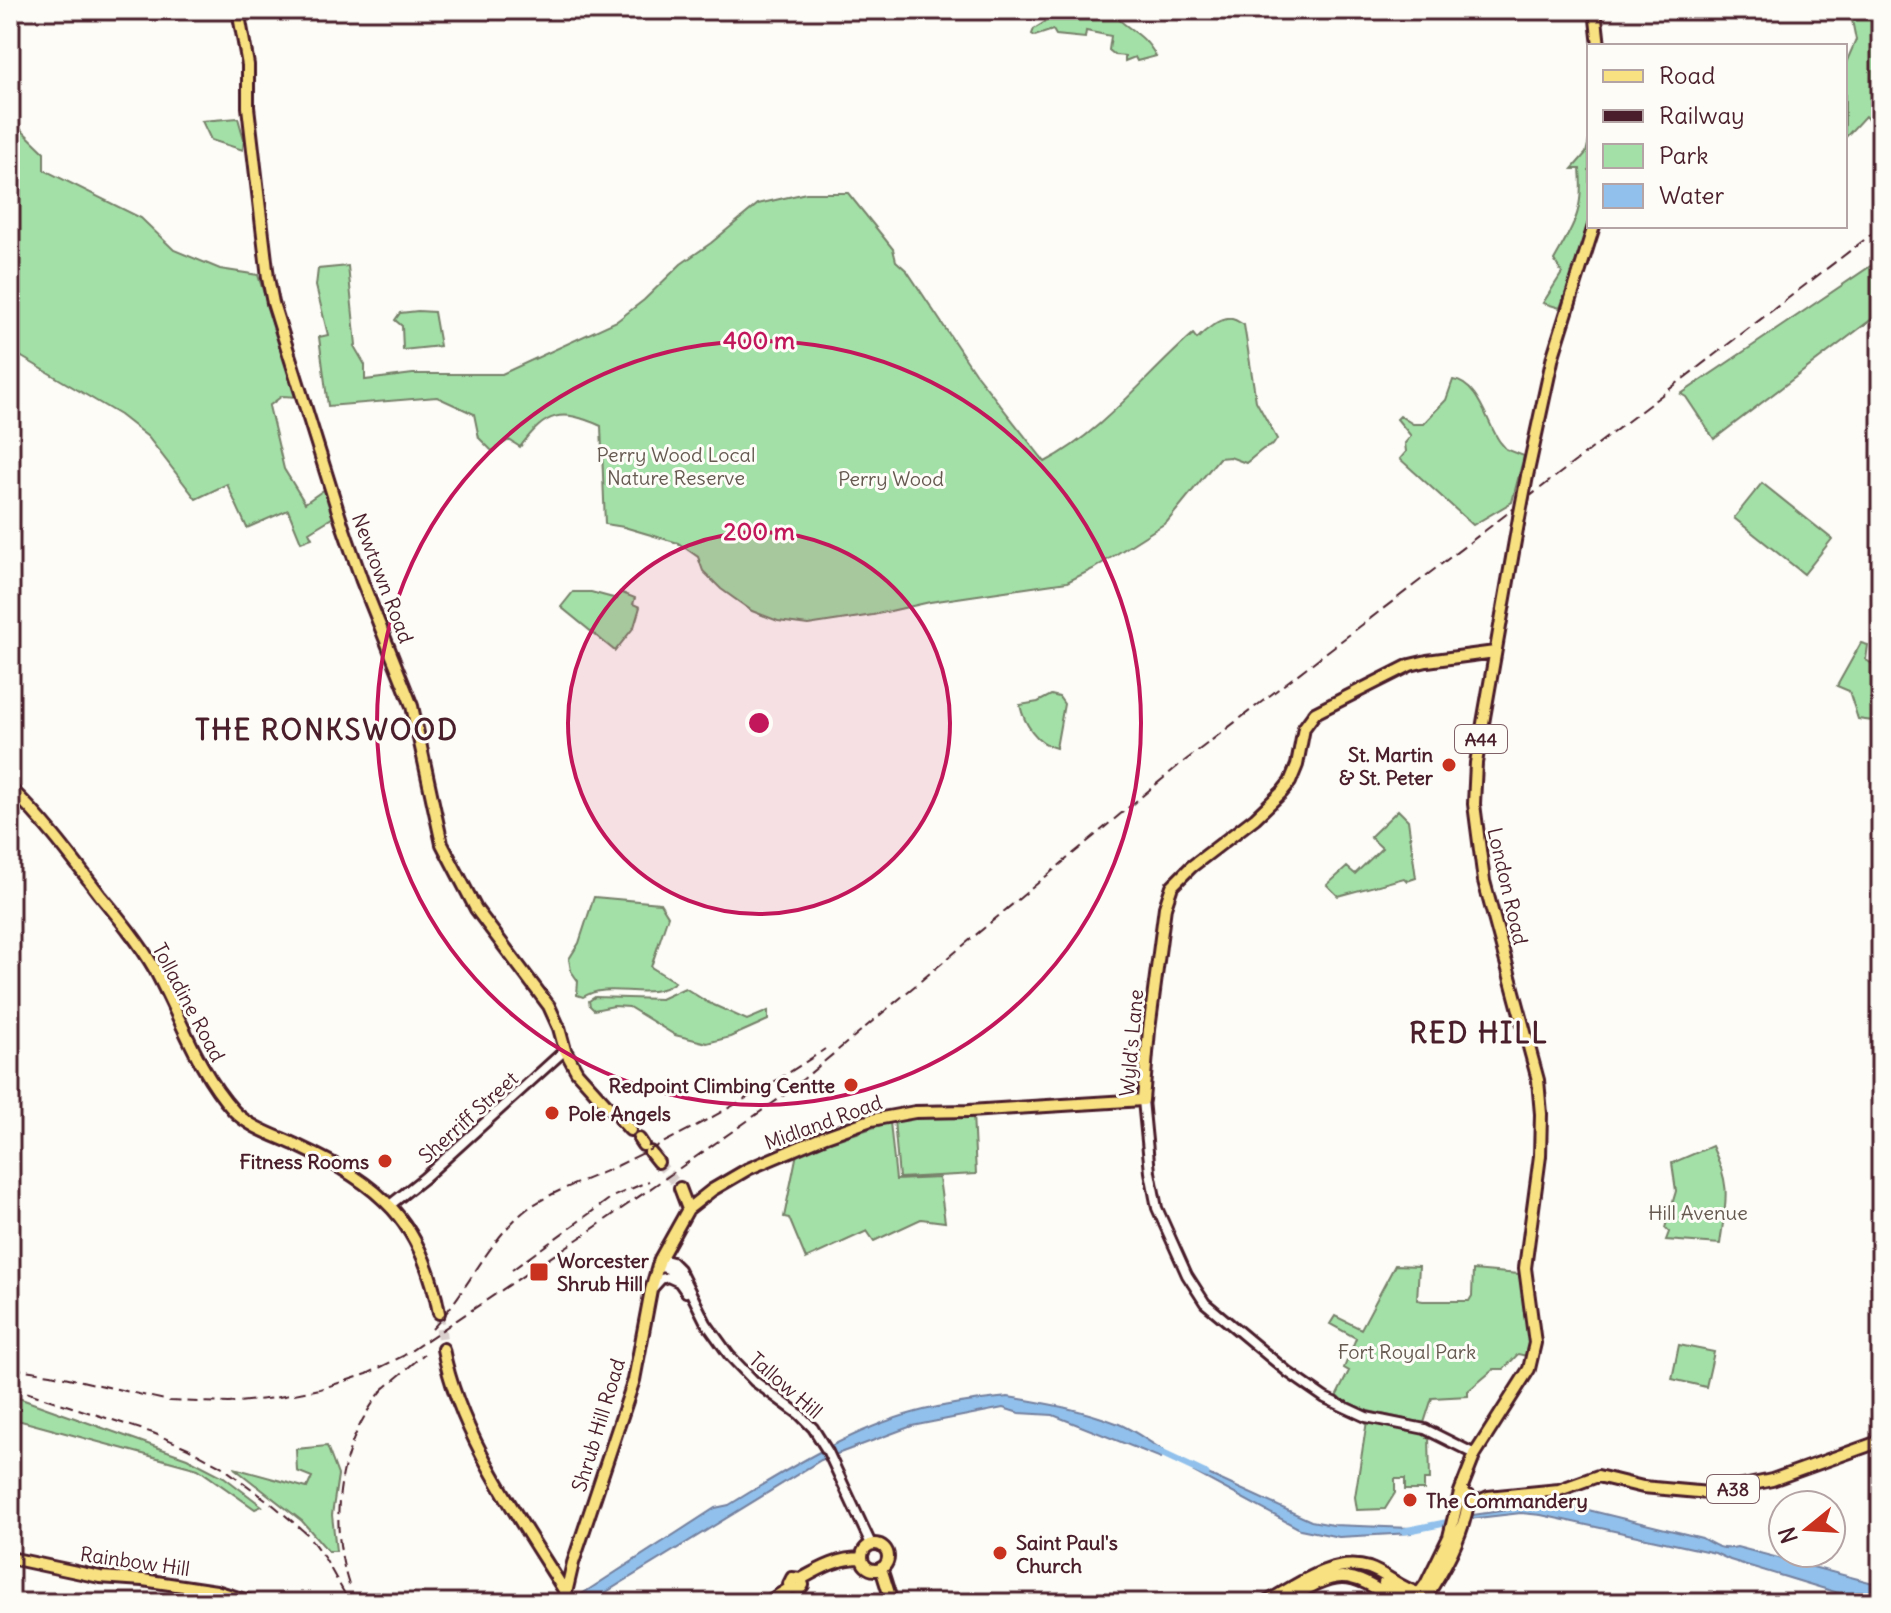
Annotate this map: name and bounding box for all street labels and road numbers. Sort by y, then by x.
street label: Newtown Road [347,510,419,647]
road number: A44 [1455,725,1507,753]
street label: London Road [1482,825,1534,947]
street label: Tolladine Road [147,938,231,1066]
street label: Wyld's Lane [1114,988,1148,1098]
street label: Sherriff Street [413,1066,523,1168]
street label: Midland Road [761,1089,885,1155]
street label: Tallow Hill [744,1346,828,1424]
street label: Shrub Hill Road [566,1355,630,1495]
road number: A38 [1707,1475,1759,1503]
street label: Rainbow Hill [78,1541,192,1581]

